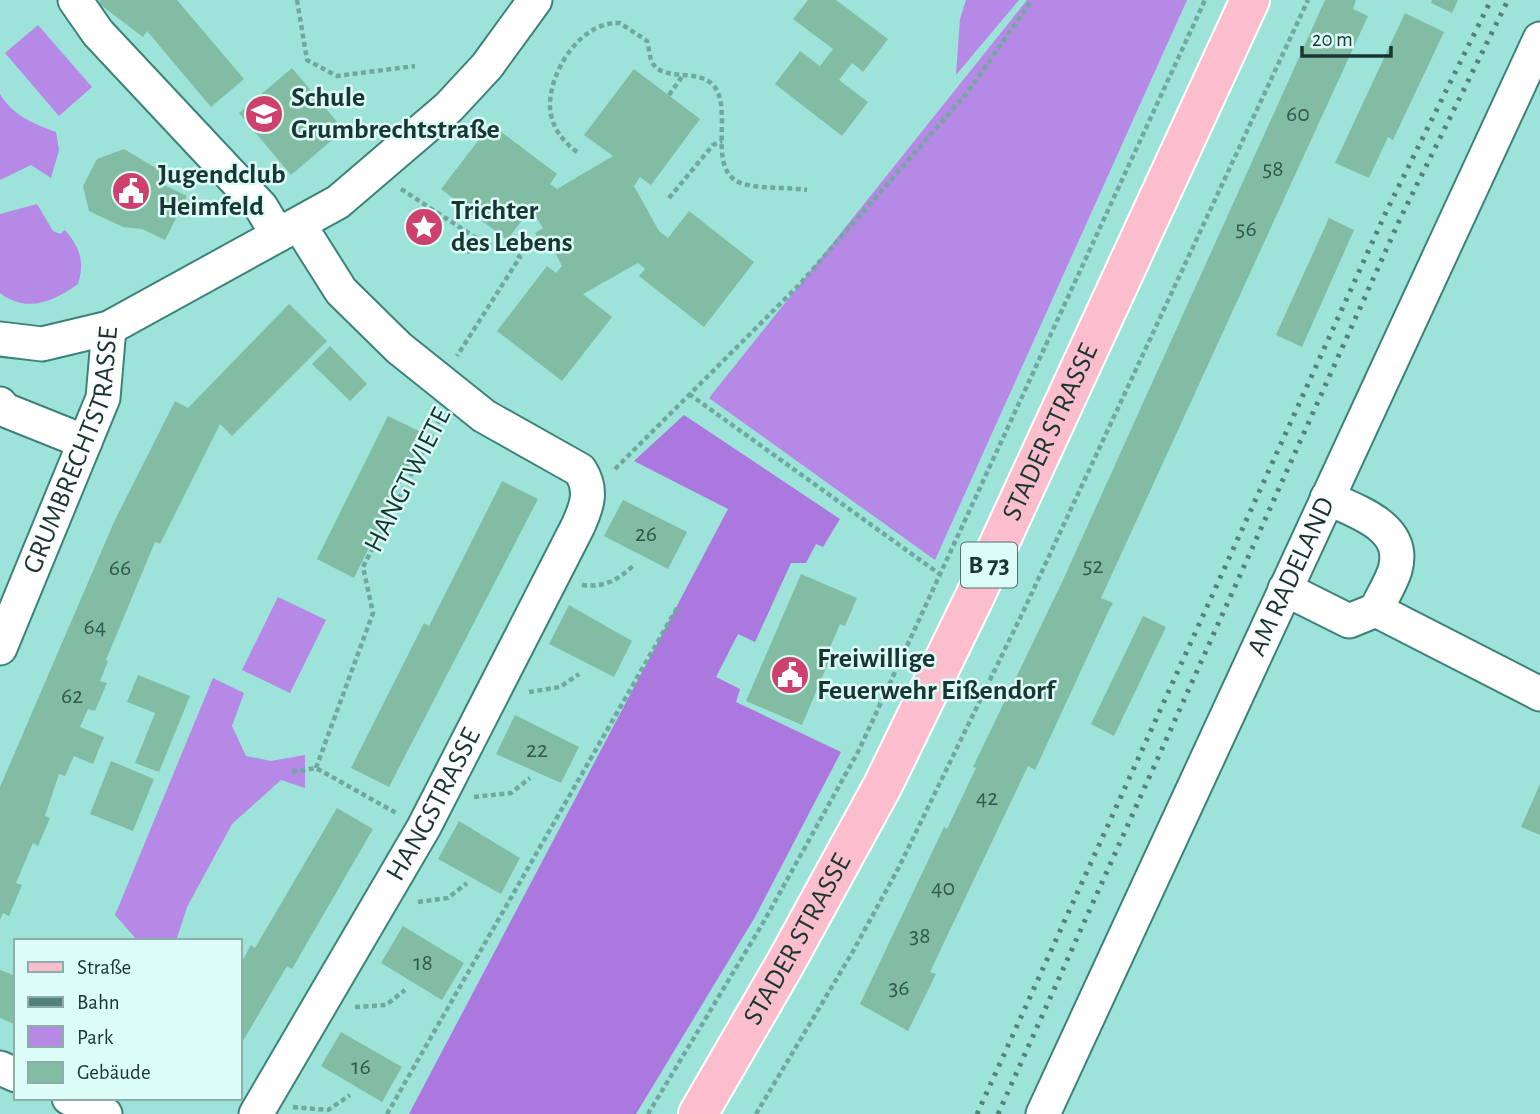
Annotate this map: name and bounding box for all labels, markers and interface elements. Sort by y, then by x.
scale bar [1302,14,1391,58]
text: 20 m [1312,29,1353,50]
place label: Schule Grumbrechtstraße [291,84,500,144]
school or university icon: Schule Grumbrechtstraße [243,93,285,135]
house number: 60 [1286,102,1310,126]
house number: 58 [1262,157,1284,181]
place label: Jugendclub Heimfeld [158,161,286,221]
public building icon: Jugendclub Heimfeld [110,170,152,212]
place label: Trichter des Lebens [451,197,572,257]
place icon: Trichter des Lebens [403,206,445,248]
house number: 56 [1235,217,1257,241]
street label: GRUMBRECHTSTRASSE [18,326,123,577]
street label: STADER STRASSE [998,340,1103,525]
street label: HANGTWIETE [360,403,456,557]
street label: AM RADELAND [1243,493,1340,660]
house number: 26 [635,522,657,546]
road number: B 73 [961,542,1017,587]
house number: 52 [1083,554,1104,578]
house number: 66 [109,556,131,580]
house number: 64 [84,615,106,639]
place label: Freiwillige Feuerwehr Eißendorf [817,645,1057,705]
public building icon: Freiwillige Feuerwehr Eißendorf [769,654,811,696]
house number: 62 [61,684,83,708]
street label: HANGSTRASSE [382,724,486,886]
house number: 22 [526,738,548,762]
house number: 42 [976,786,998,810]
street label: STADER STRASSE [739,849,856,1030]
house number: 40 [931,876,955,900]
house number: 38 [909,924,931,948]
legend [14,939,242,1100]
house number: 18 [413,951,433,975]
text: Straße [77,957,131,978]
house number: 36 [888,976,910,1000]
text: Bahn [77,992,120,1013]
text: Park [77,1027,114,1048]
house number: 16 [351,1055,371,1079]
text: Gebäude [77,1062,151,1083]

